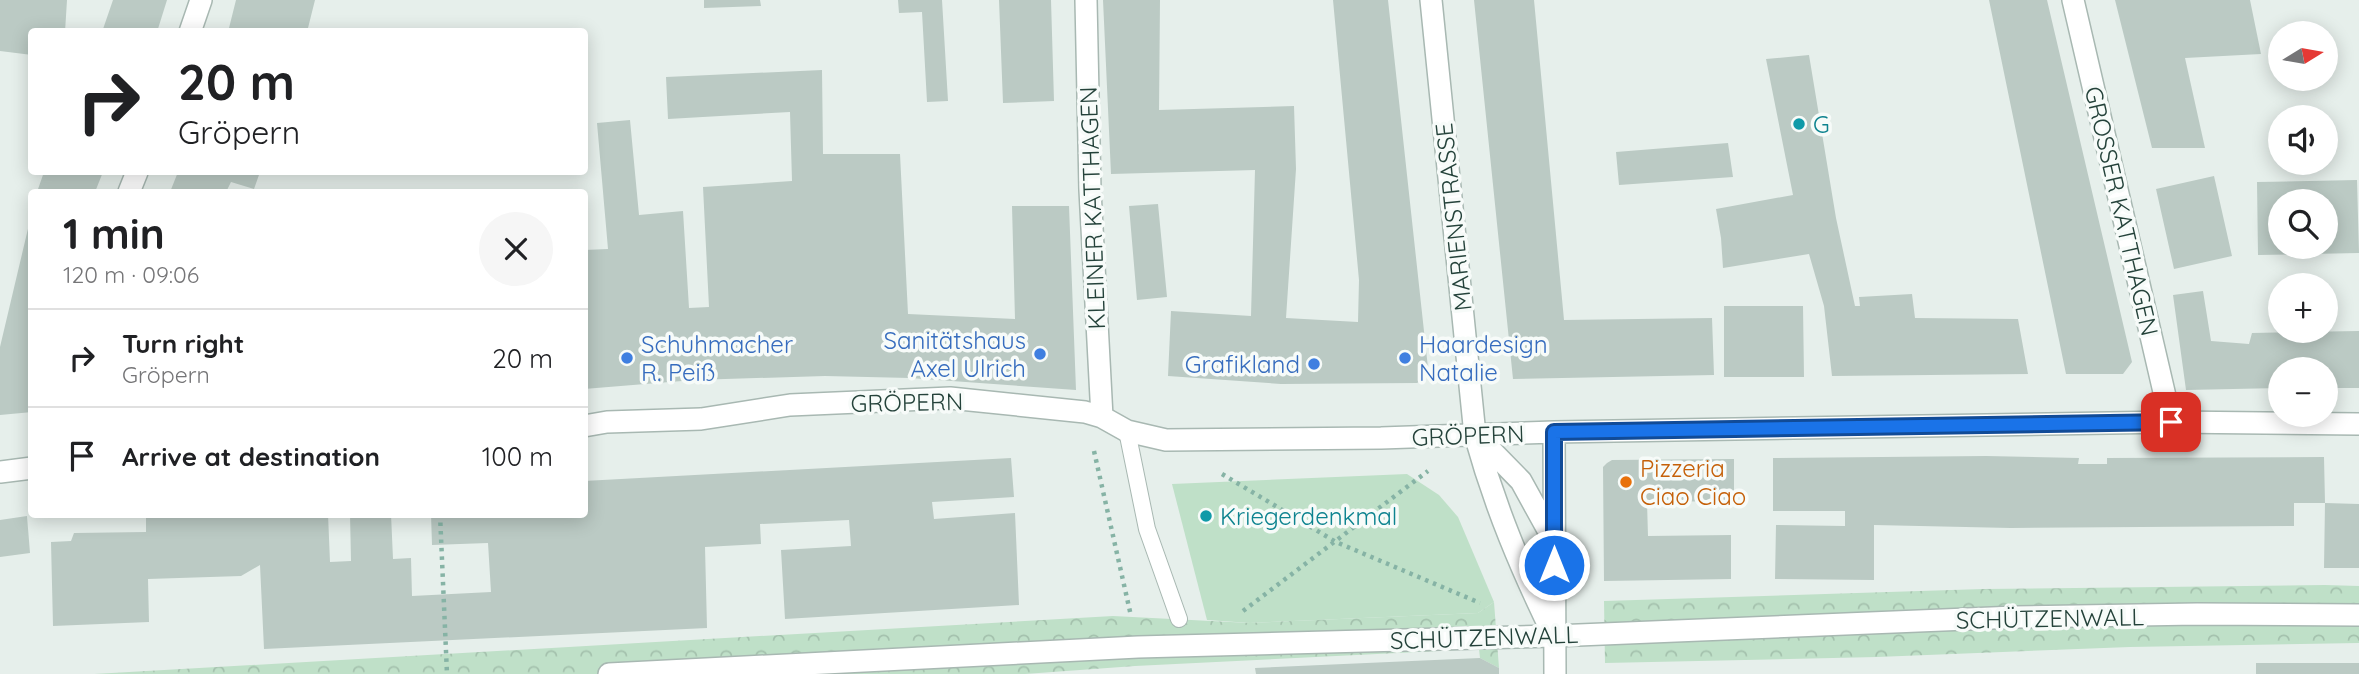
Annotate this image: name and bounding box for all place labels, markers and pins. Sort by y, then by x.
place label: G [1813,109,1830,139]
marker: G [1791,116,1807,132]
place label: Sanitätshaus Axel Ulrich [884,325,1026,383]
place label: Schuhmacher R. Peiß [641,329,793,387]
place label: Haardesign Natalie [1419,329,1548,387]
marker: Sanitätshaus Axel Ulrich [1032,346,1048,362]
place label: Grafikland [1185,349,1300,379]
marker: Schuhmacher R. Peiß [619,350,635,366]
marker: Haardesign Natalie [1397,350,1413,366]
marker: Grafikland [1306,356,1322,372]
pin [2141,392,2201,452]
place label: Pizzeria Ciao Ciao [1640,453,1746,511]
marker: Pizzeria Ciao Ciao [1618,474,1634,490]
place label: Kriegerdenkmal [1220,501,1397,531]
marker: Kriegerdenkmal [1198,508,1214,524]

